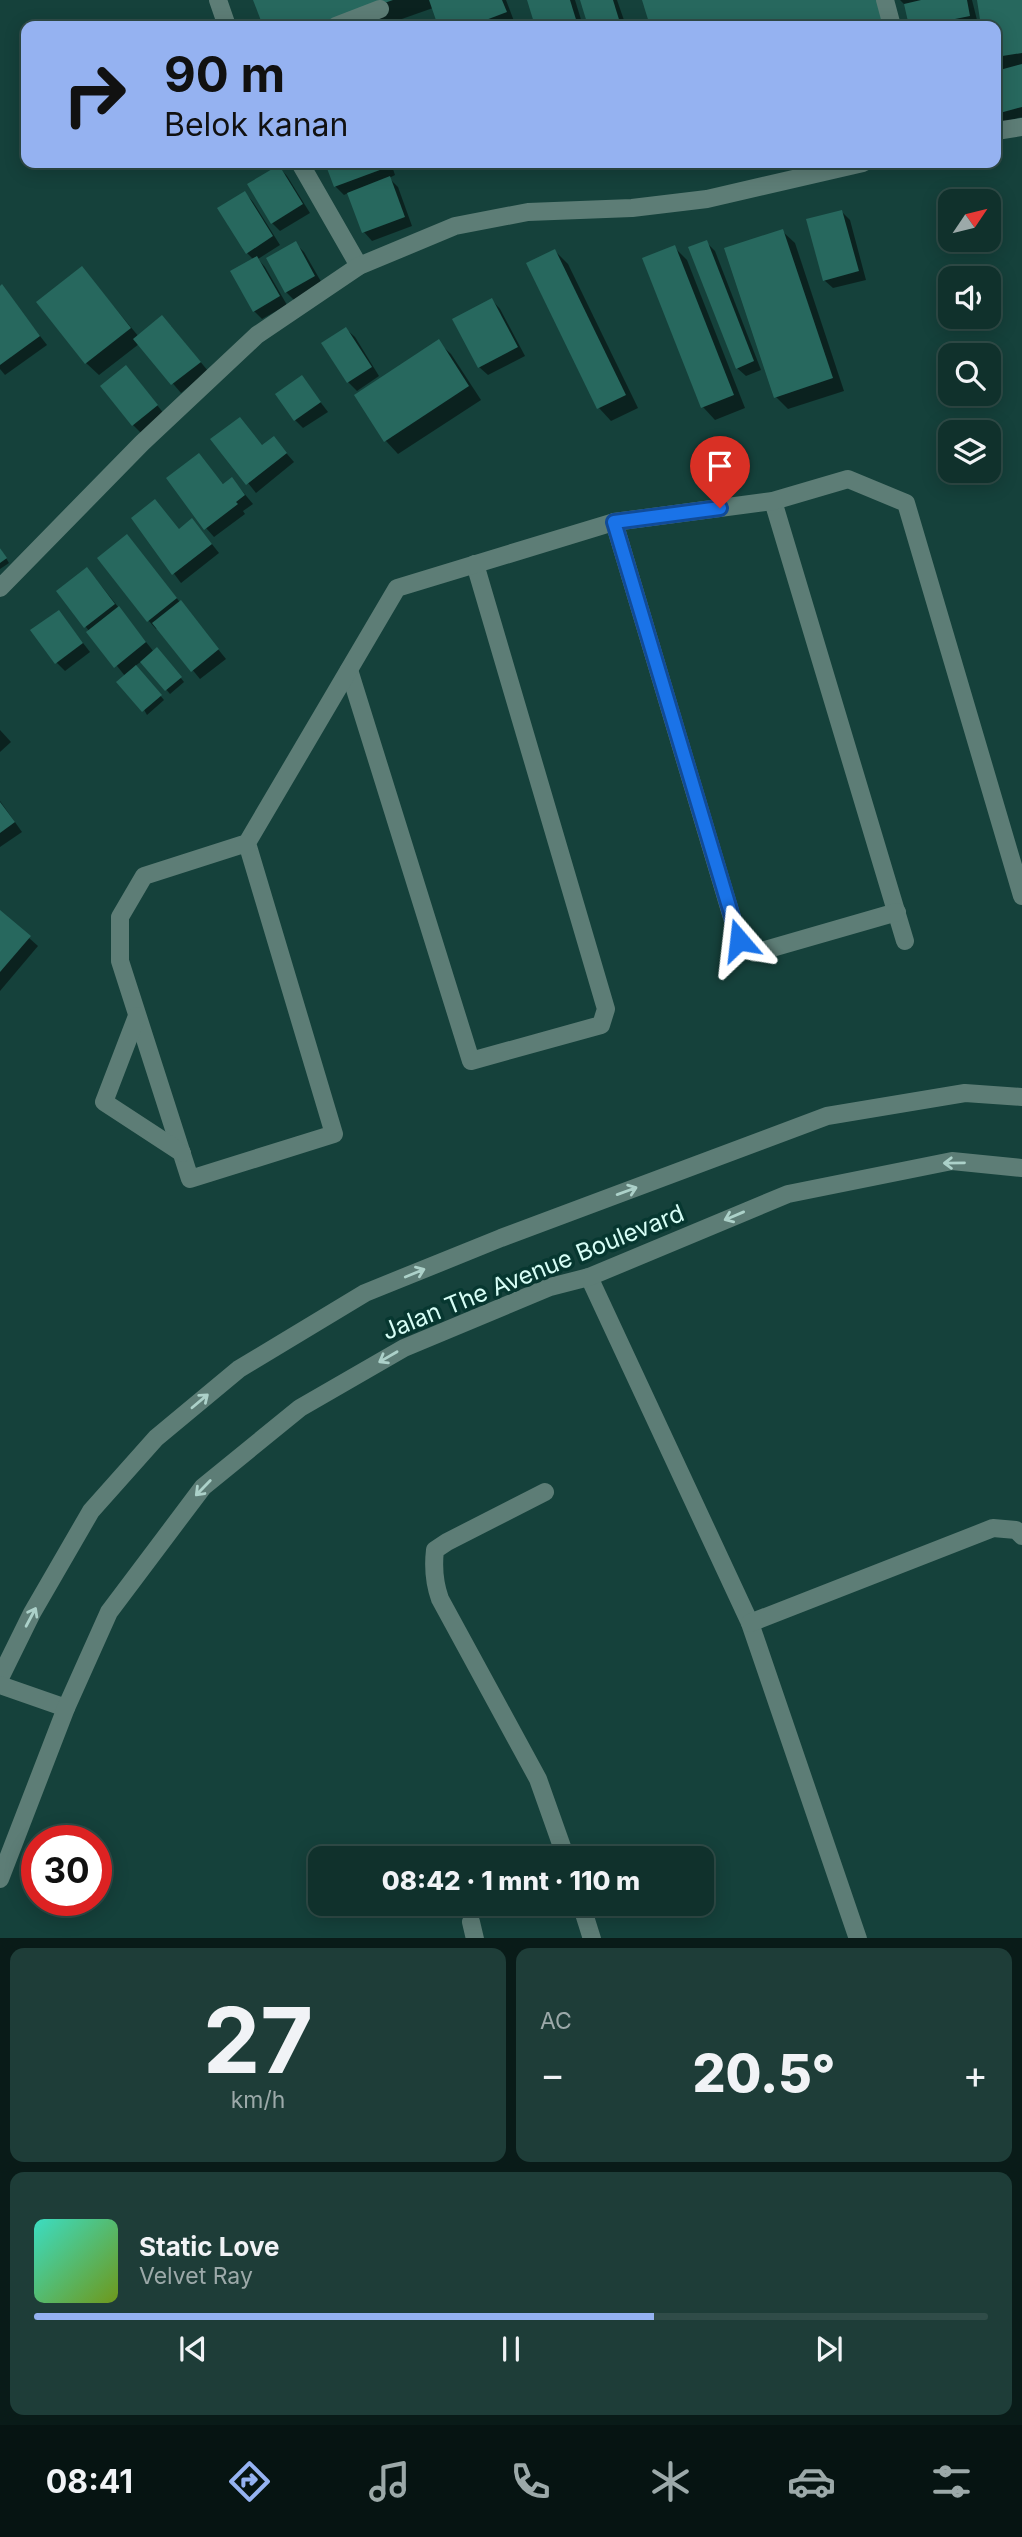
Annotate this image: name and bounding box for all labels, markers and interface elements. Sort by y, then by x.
text: 90 m [164,45,285,104]
icon: right [49,49,140,140]
text: Belok kanan [164,105,348,144]
north arrow [938,189,1001,252]
map controls [938,189,1001,483]
button: sound [938,266,1001,329]
button: search [938,343,1001,406]
button: layers [938,420,1001,483]
pin [690,436,750,508]
icon: arrive [701,447,739,485]
position arrow [702,903,776,977]
one-way arrow [943,1156,966,1170]
one-way arrow [616,1183,638,1196]
street label: Jalan The Avenue Boulevard [378,1198,688,1346]
one-way arrow [724,1210,746,1223]
one-way arrow [404,1266,425,1279]
one-way arrow [379,1350,399,1364]
one-way arrow [190,1394,208,1409]
one-way arrow [195,1480,212,1497]
one-way arrow [24,1607,38,1628]
speed limit sign: 30 [21,1825,112,1916]
text: 08:42 · 1 mnt · 110 m [382,1865,640,1896]
text: 27 [203,1985,313,2095]
text: AC [540,2007,572,2035]
text: 20.5° [692,2042,836,2105]
text: − [540,2051,565,2097]
text: + [963,2051,988,2097]
text: km/h [231,2086,285,2114]
text: Static Love [139,2231,280,2262]
text: Velvet Ray [139,2262,253,2290]
icon: previous [174,2330,212,2368]
icon: pause [492,2330,530,2368]
icon: next [810,2330,848,2368]
icon: directions [225,2457,274,2506]
icon: music [365,2457,414,2506]
icon: phone [506,2457,555,2506]
icon: climate [646,2457,695,2506]
icon: car [787,2457,836,2506]
icon: filters [927,2457,976,2506]
text: 08:41 [46,2462,133,2501]

